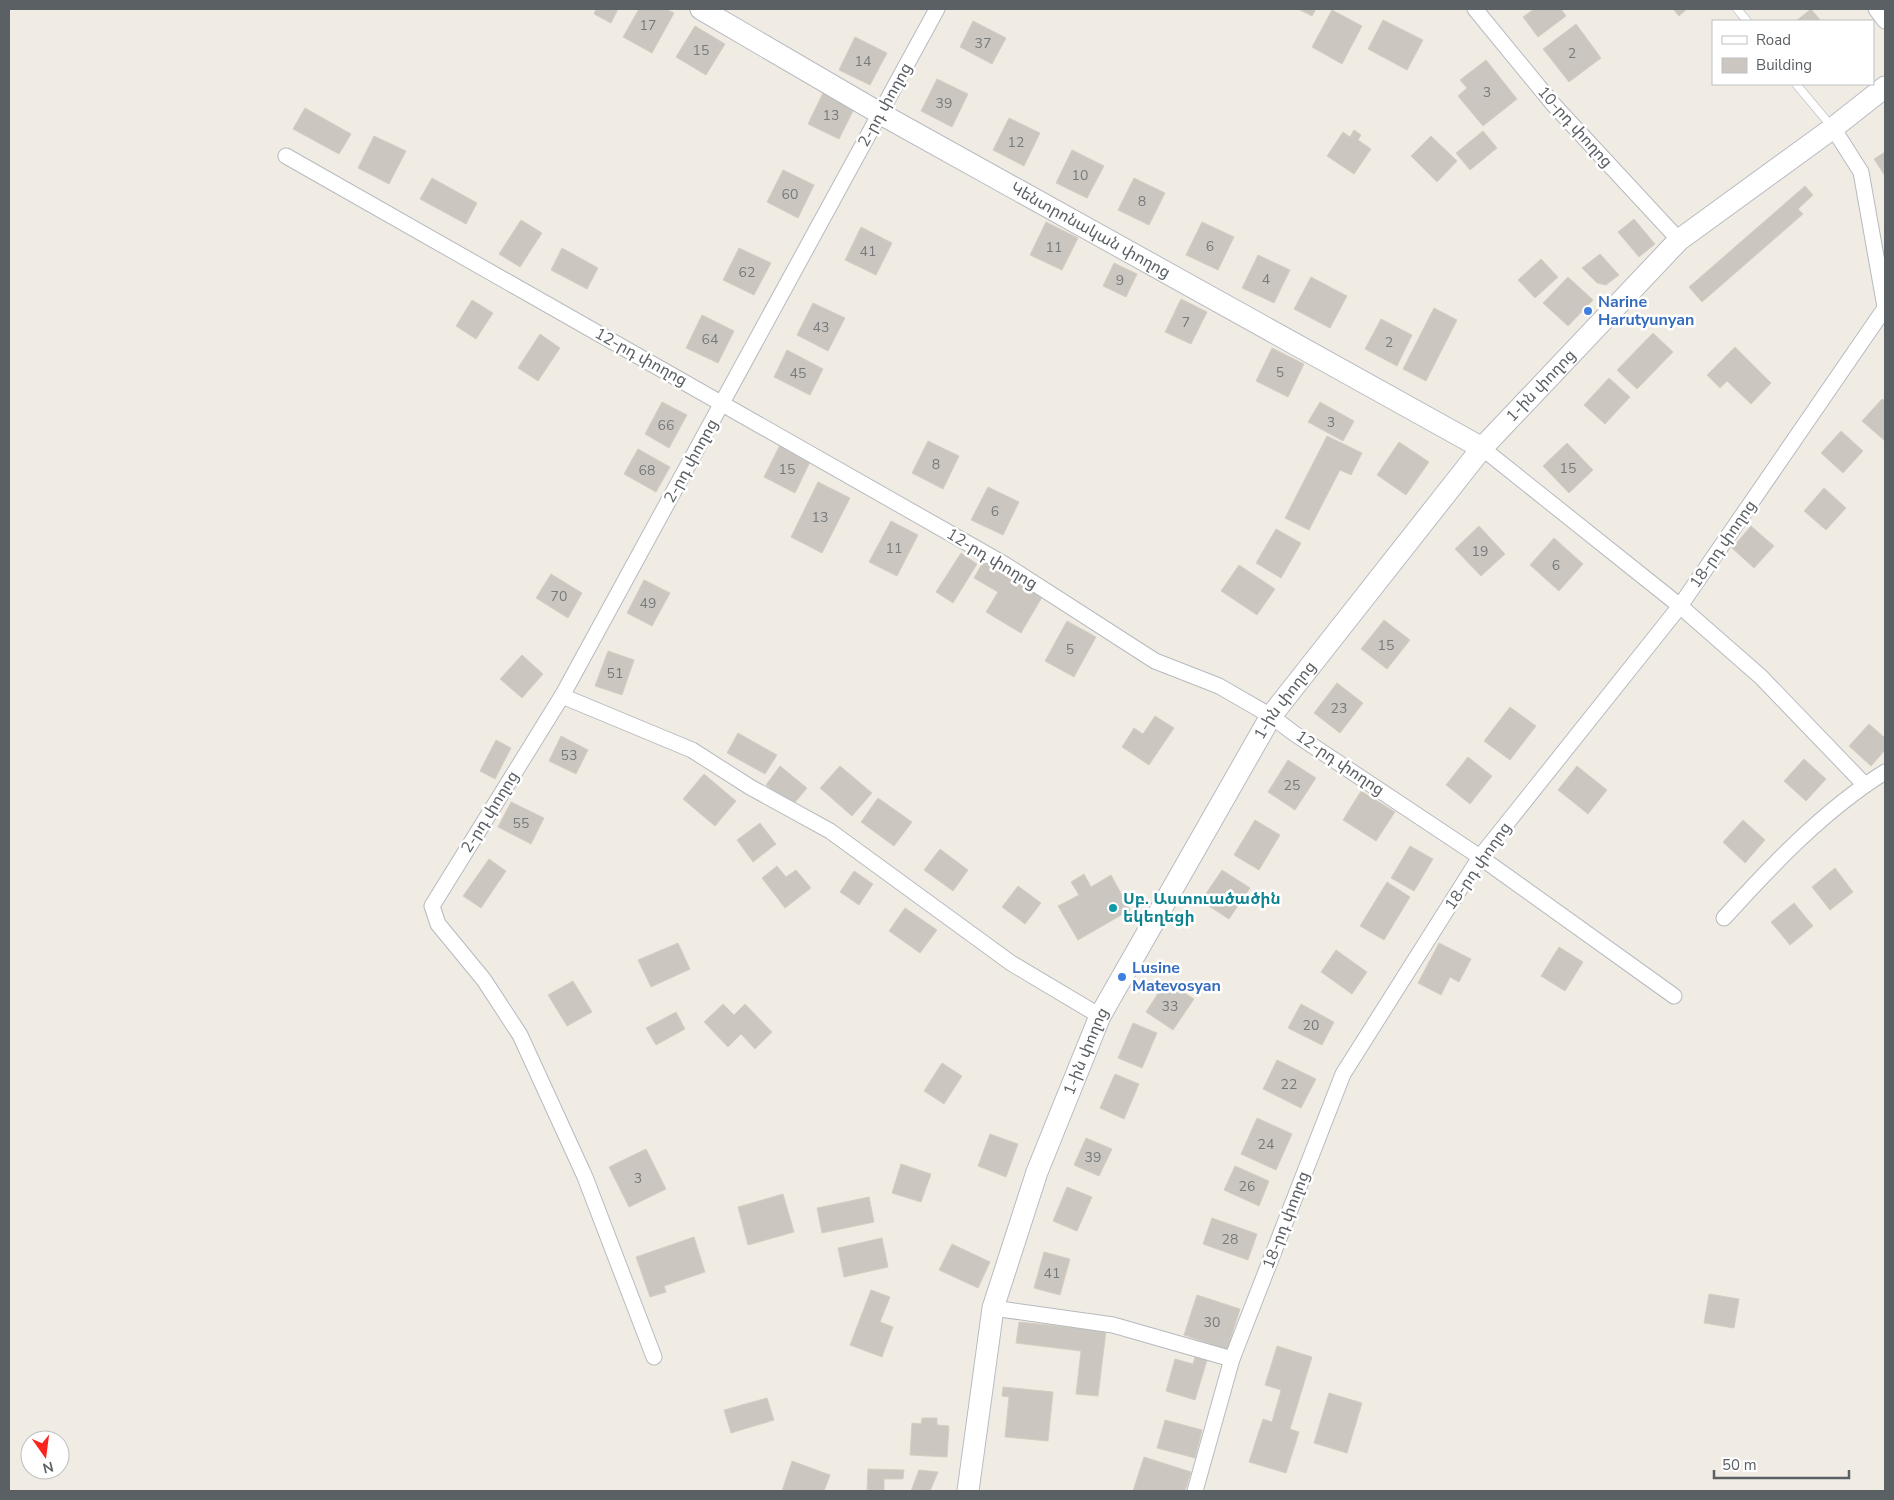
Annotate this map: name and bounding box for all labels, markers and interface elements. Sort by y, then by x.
house number: 17 [640,16,656,35]
legend [1712,20,1874,85]
text: Road [1756,30,1791,50]
house number: 37 [975,34,991,53]
house number: 15 [693,41,709,60]
house number: 2 [1568,44,1576,63]
house number: 14 [855,52,871,71]
text: Building [1756,55,1812,75]
street label: 2-րդ փողոց [853,59,917,151]
street label: 10-րդ փողոց [1532,81,1618,173]
house number: 3 [1483,83,1491,102]
house number: 39 [936,94,952,113]
house number: 13 [823,106,839,125]
house number: 12 [1008,133,1024,152]
house number: 10 [1072,166,1088,185]
street label: Կենտրոնական փողոց [1007,177,1174,284]
house number: 60 [782,185,798,204]
house number: 8 [1138,192,1146,211]
house number: 6 [1206,237,1214,256]
house number: 11 [1046,238,1062,257]
house number: 41 [860,242,876,261]
house number: 62 [739,263,755,282]
house number: 4 [1262,270,1270,289]
house number: 9 [1116,271,1124,290]
place label: Narine Harutyunyan [1598,291,1694,331]
marker: Narine Harutyunyan [1582,305,1594,317]
house number: 7 [1182,313,1190,332]
house number: 43 [813,318,829,337]
street label: 12-րդ փողոց [591,322,691,392]
house number: 64 [702,330,718,349]
house number: 2 [1385,333,1393,352]
street label: 1-ին փողոց [1501,345,1581,427]
house number: 5 [1276,363,1284,382]
house number: 45 [790,364,806,383]
house number: 3 [1327,413,1335,432]
street label: 2-րդ փողոց [659,415,723,507]
house number: 66 [658,416,674,435]
house number: 8 [932,455,940,474]
house number: 15 [1560,459,1576,478]
house number: 15 [779,460,795,479]
house number: 68 [639,461,655,480]
street label: 18-րդ փողոց [1685,496,1761,592]
house number: 6 [991,502,999,521]
house number: 13 [812,508,828,527]
street label: 12-րդ փողոց [942,523,1042,595]
house number: 11 [886,539,902,558]
house number: 19 [1472,542,1488,561]
house number: 6 [1552,556,1560,575]
house number: 70 [551,587,567,606]
house number: 49 [640,594,656,613]
house number: 15 [1378,636,1394,655]
house number: 5 [1066,640,1074,659]
street label: 1-ին փողոց [1249,657,1321,744]
house number: 51 [607,664,623,683]
house number: 23 [1331,699,1347,718]
street label: 12-րդ փողոց [1291,725,1389,801]
house number: 53 [561,746,577,765]
street label: 2-րդ փողոց [456,767,524,857]
house number: 25 [1284,776,1300,795]
house number: 55 [513,814,529,833]
street label: 18-րդ փողոց [1440,818,1516,914]
place label: Սբ. Աստուածածին եկեղեցի [1123,888,1281,928]
marker: Սբ. Աստուածածին եկեղեցի [1107,902,1119,914]
place label: Lusine Matevosyan [1132,957,1221,997]
marker: Lusine Matevosyan [1116,971,1128,983]
house number: 33 [1162,997,1178,1016]
street label: 1-ին փողոց [1058,1003,1114,1098]
house number: 20 [1303,1016,1319,1035]
house number: 22 [1281,1075,1297,1094]
house number: 24 [1258,1135,1274,1154]
house number: 39 [1085,1148,1101,1167]
street label: 18-րդ փողոց [1257,1168,1315,1272]
house number: 3 [634,1169,642,1188]
house number: 26 [1239,1177,1255,1196]
house number: 28 [1222,1230,1238,1249]
house number: 41 [1044,1264,1060,1283]
house number: 30 [1204,1313,1220,1332]
north arrow [20,1430,70,1480]
scale bar [1714,1448,1849,1480]
text: 50 m [1722,1455,1757,1475]
text: N [41,1457,55,1478]

